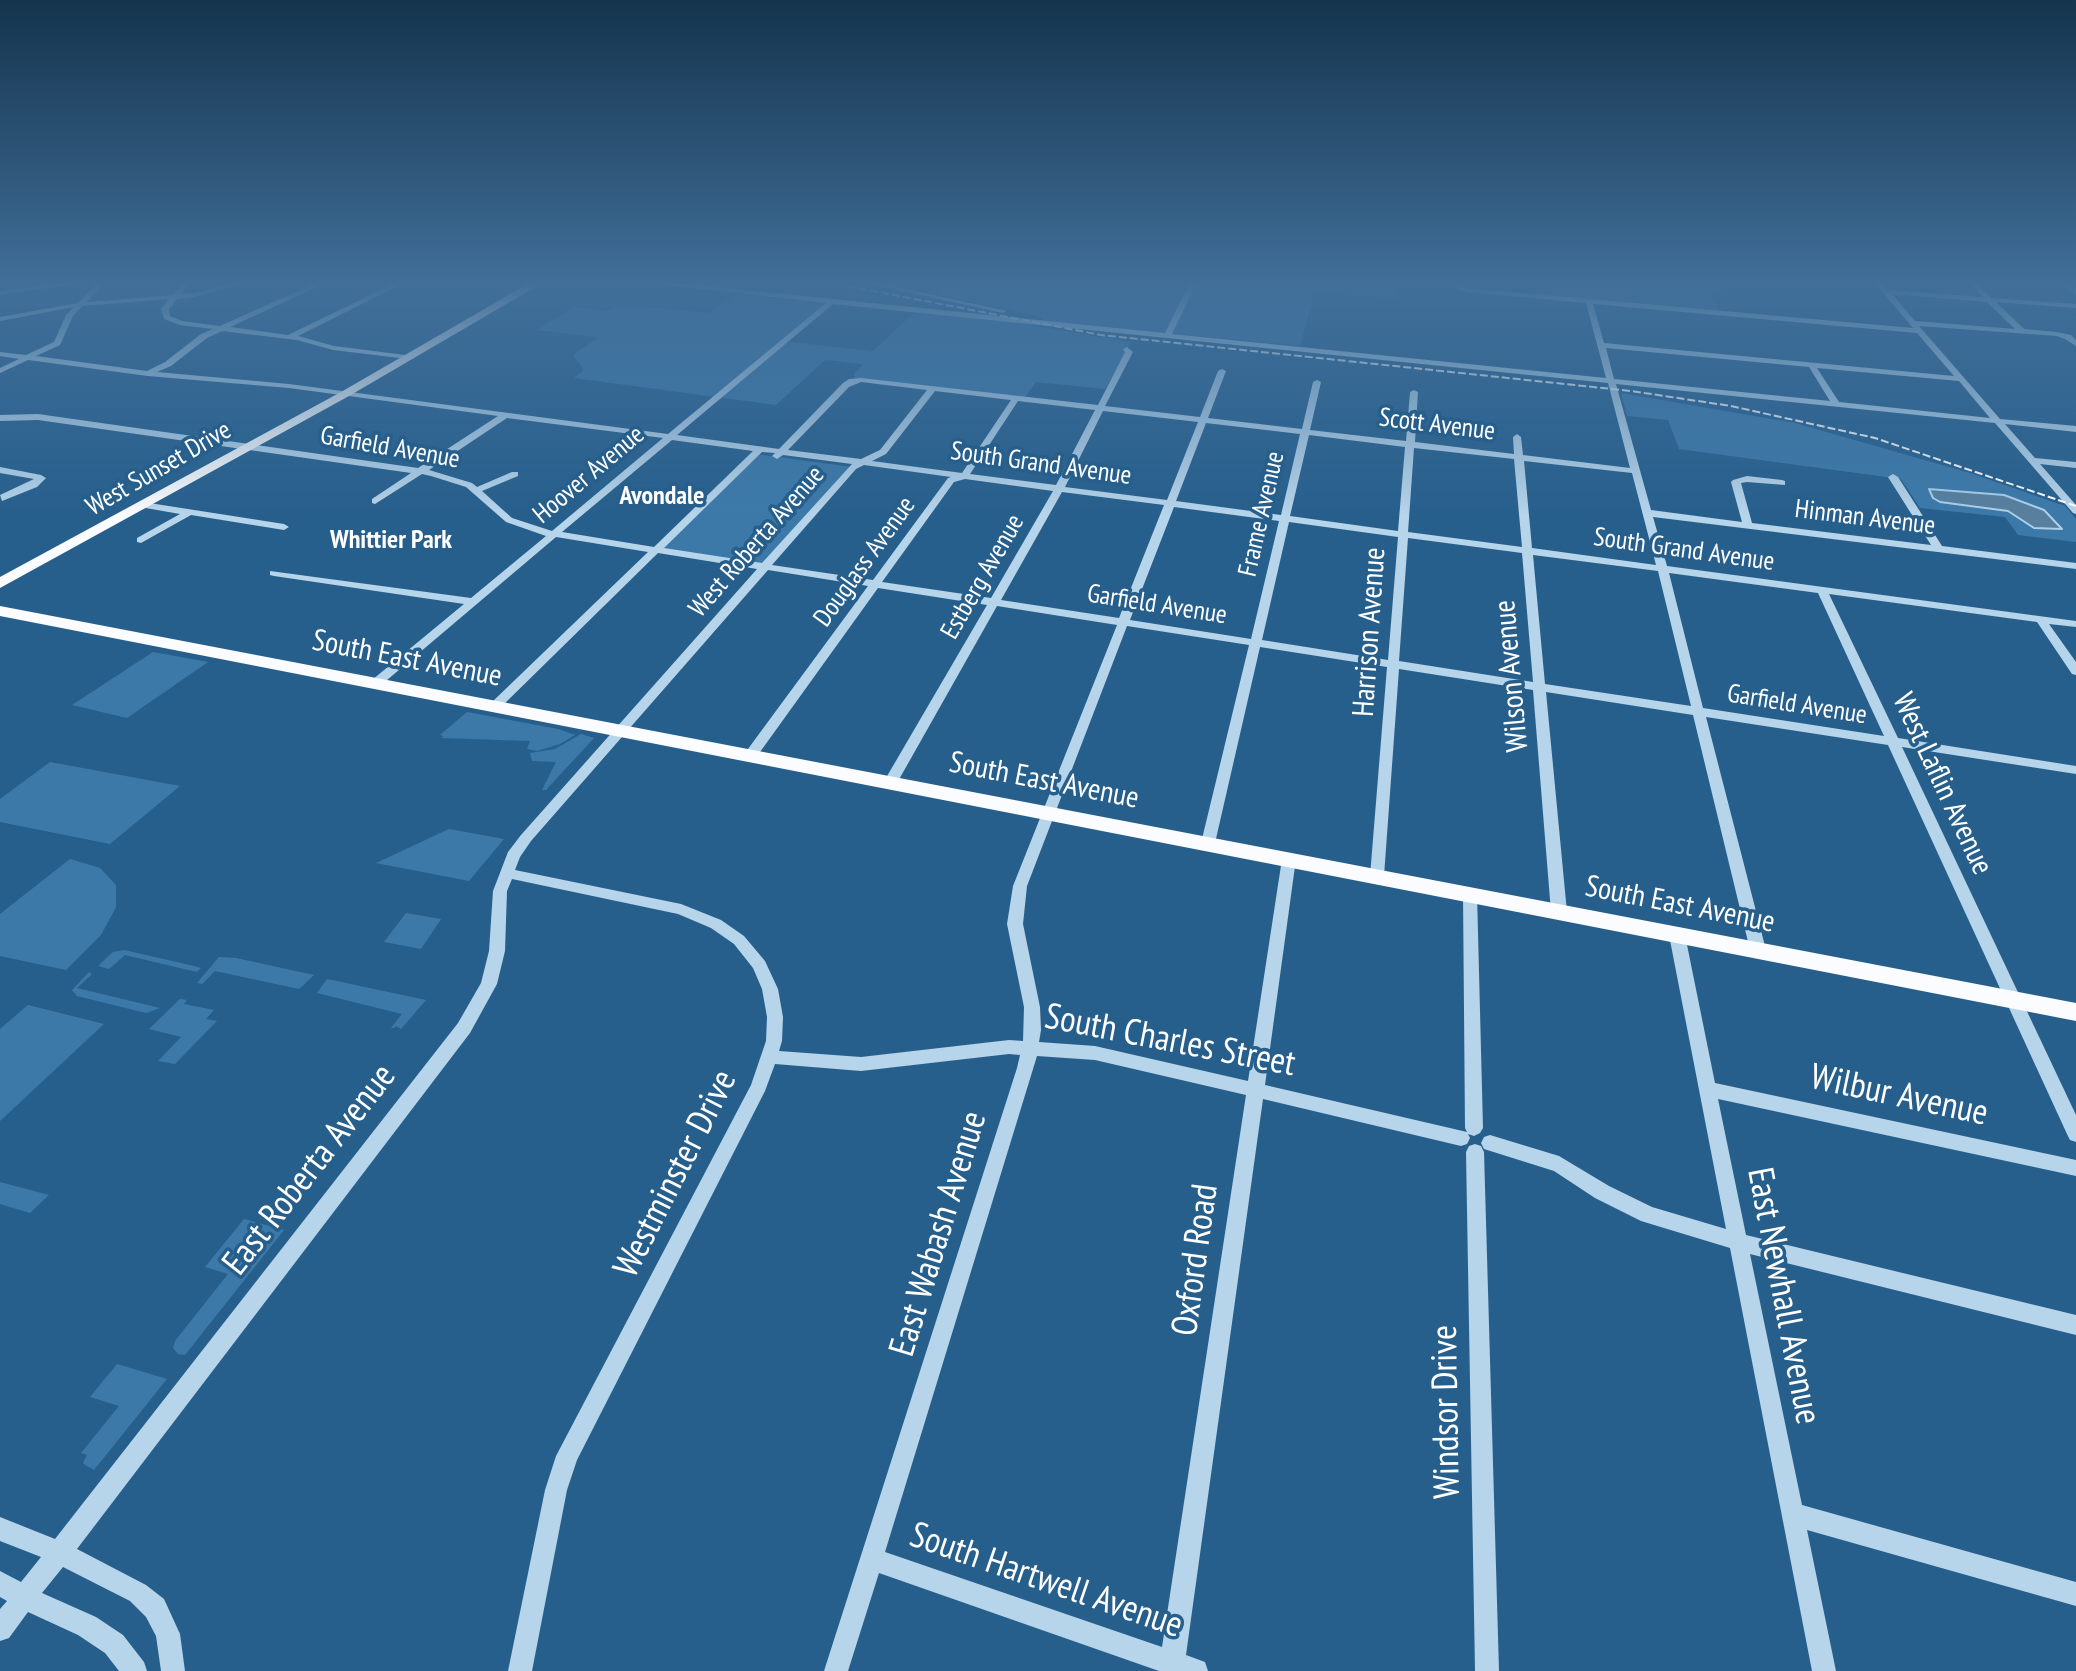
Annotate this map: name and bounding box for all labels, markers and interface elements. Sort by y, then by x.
street label: Scott Avenue [1377,402,1497,448]
street label: West Sunset Drive [81,415,237,523]
street label: Garfield Avenue [318,420,462,476]
street label: Hoover Avenue [527,420,651,530]
street label: South Grand Avenue [949,436,1133,492]
street label: Frame Avenue [1232,449,1292,579]
street label: West Roberta Avenue [683,460,831,624]
district label: Avondale [620,481,704,513]
street label: Douglass Avenue [808,491,922,633]
street label: Hinman Avenue [1793,494,1937,542]
street label: Estberg Avenue [935,509,1031,645]
street label: South Grand Avenue [1592,522,1776,578]
district label: Whittier Park [330,525,452,557]
street label: Harrison Avenue [1346,546,1394,718]
street label: Garfield Avenue [1085,579,1229,631]
street label: Wilson Avenue [1487,599,1537,753]
street label: South East Avenue [309,623,505,695]
street label: Garfield Avenue [1725,679,1869,731]
street label: West Laflin Avenue [1884,687,2000,881]
street label: South East Avenue [946,745,1142,817]
street label: South East Avenue [1582,869,1778,941]
street label: South Charles Street [1041,996,1299,1086]
street label: East Roberta Avenue [214,1056,406,1284]
street label: Wilbur Avenue [1806,1056,1992,1136]
street label: Westminster Drive [605,1063,747,1285]
street label: East Wabash Avenue [881,1106,997,1362]
street label: East Newhall Avenue [1737,1164,1829,1428]
street label: Oxford Road [1164,1181,1228,1339]
street label: Windsor Drive [1424,1325,1470,1499]
street label: South Hartwell Avenue [904,1514,1188,1648]

